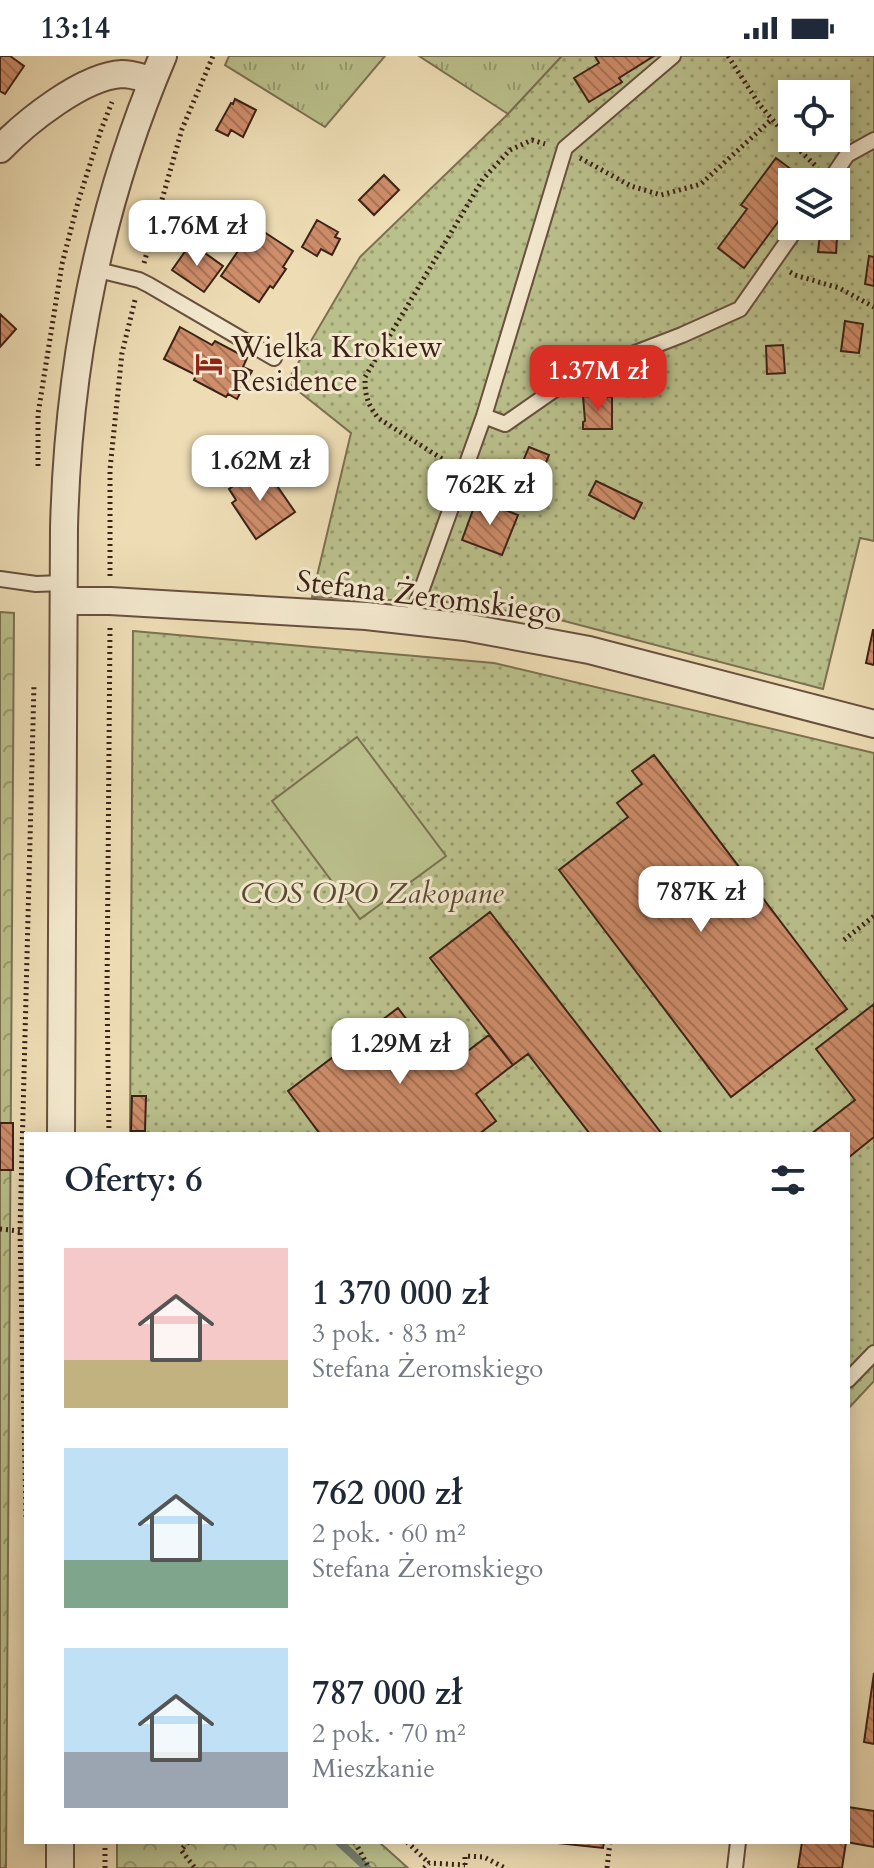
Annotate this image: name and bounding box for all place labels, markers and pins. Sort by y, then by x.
pin: 1.76M zł [114,200,280,268]
place label: Wielka Krokiew Residence [230,327,443,402]
pin: 1.37M zł [515,345,681,413]
hotel icon: Wielka Krokiew Residence [194,349,224,379]
pin: 1.62M zł [177,435,343,503]
pin: 762K zł [416,459,564,527]
pin: 787K zł [627,866,775,934]
pin: 1.29M zł [317,1018,483,1086]

